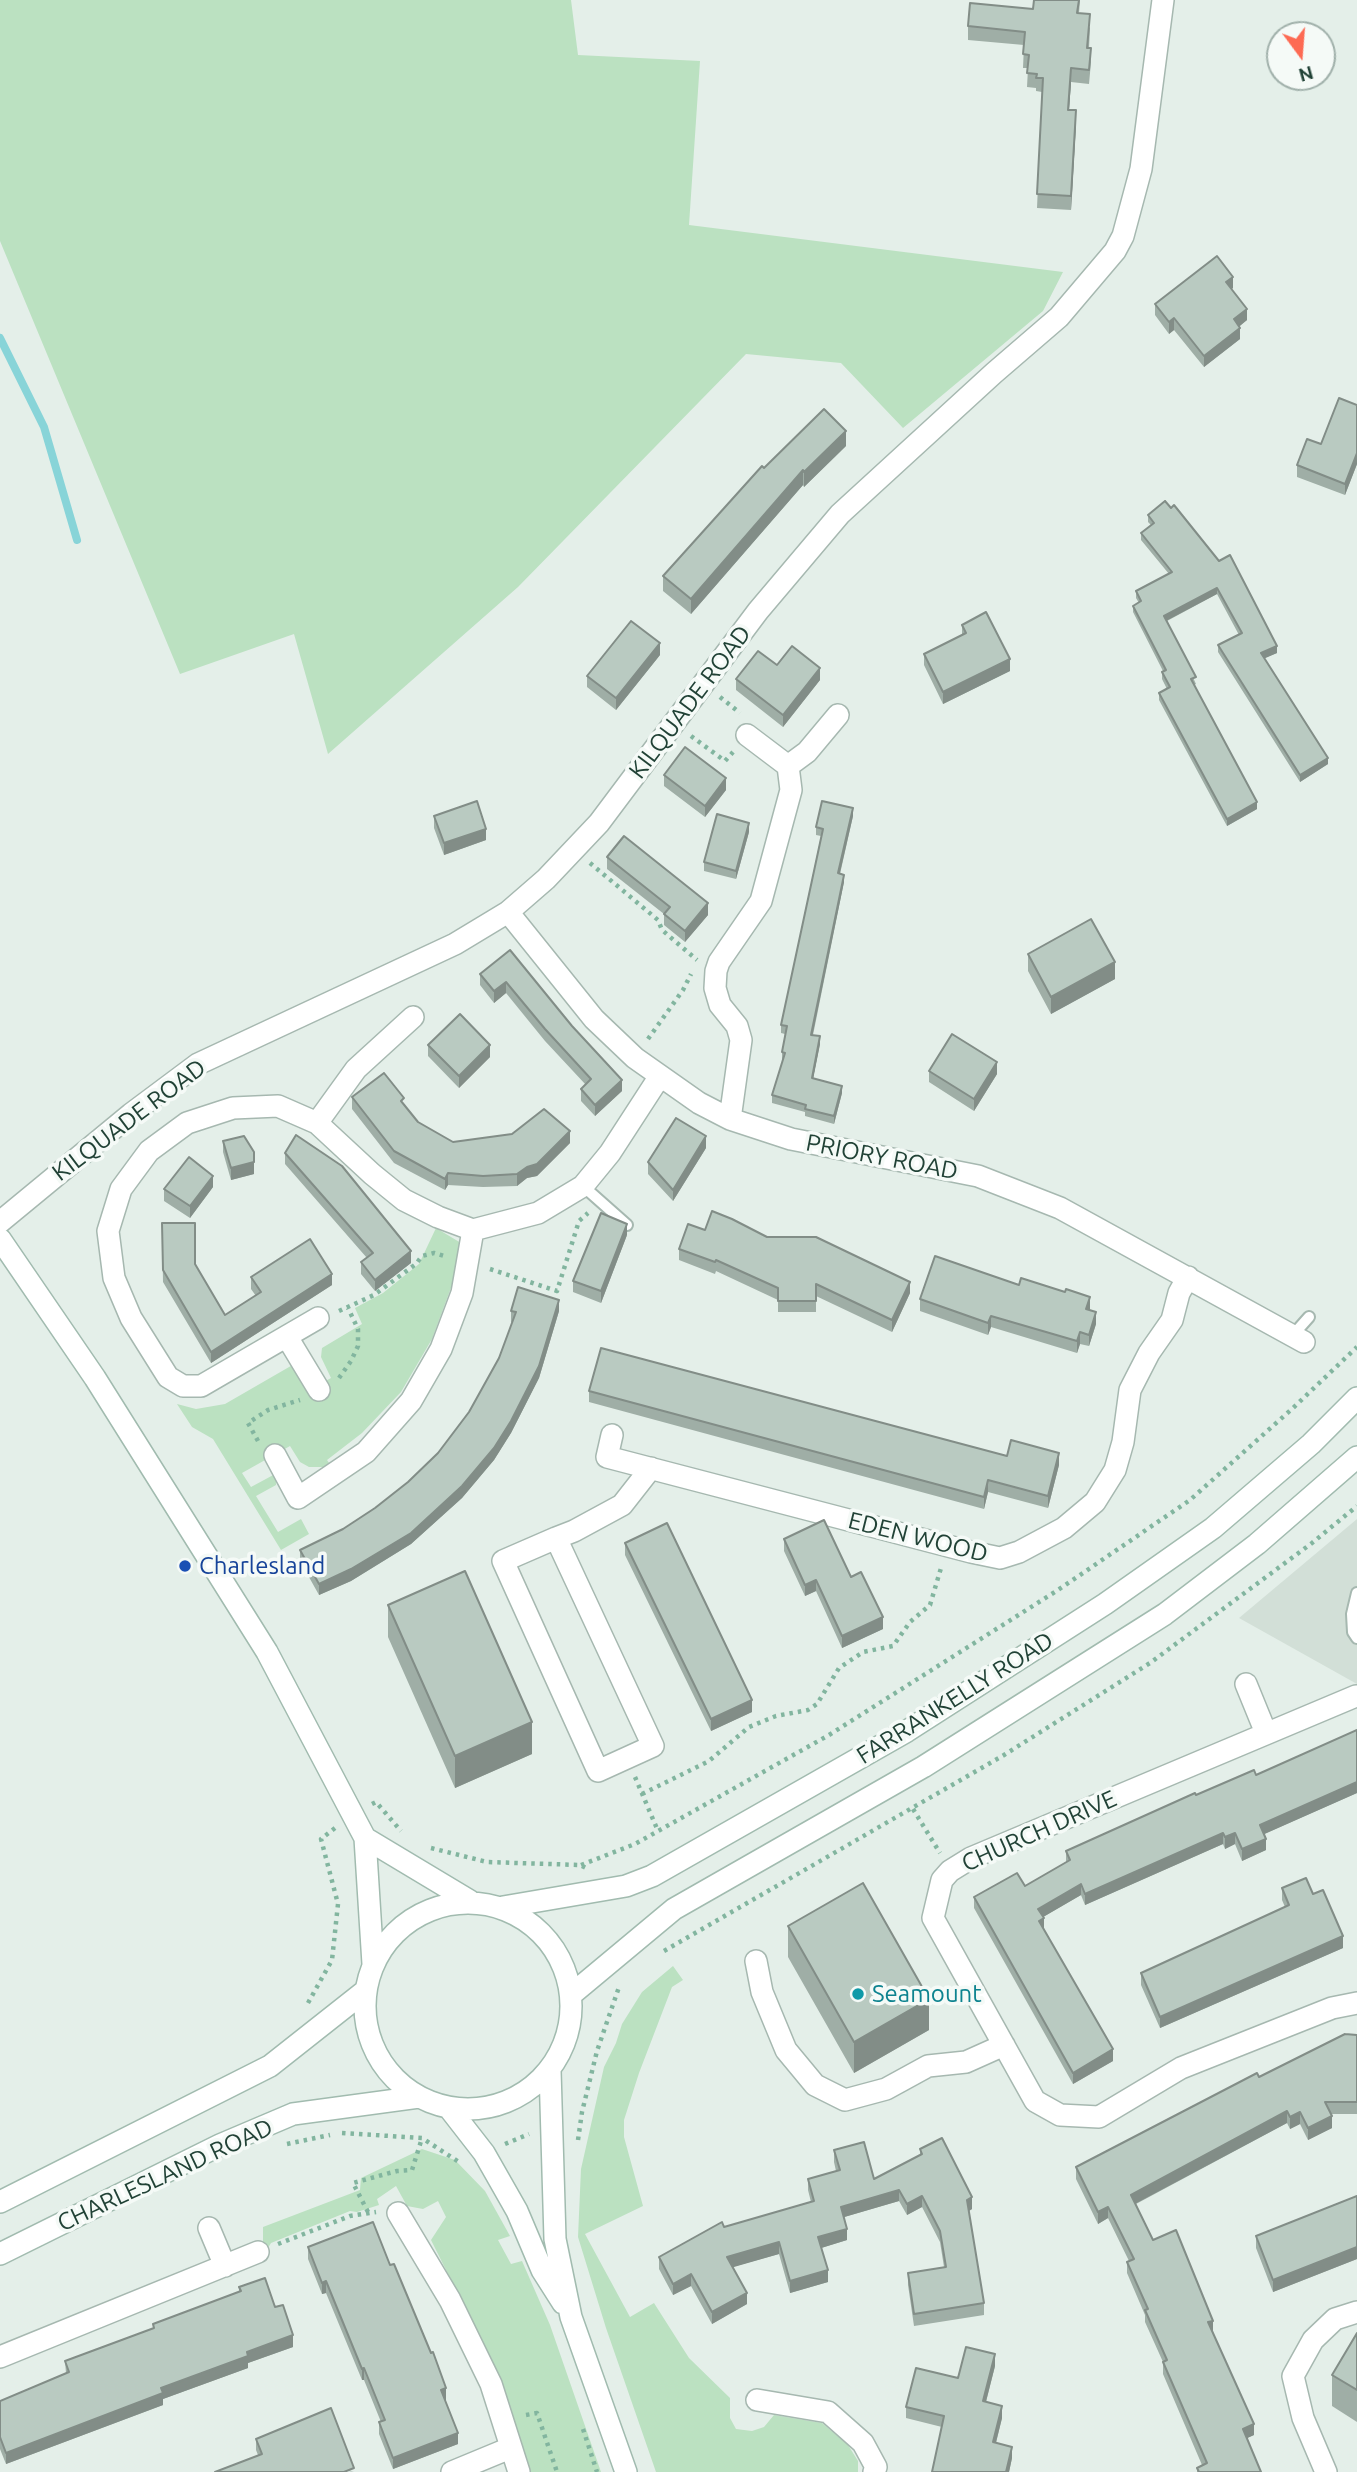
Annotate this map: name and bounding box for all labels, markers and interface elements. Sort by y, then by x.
north arrow [1266,21,1336,91]
text: N [1296,62,1316,87]
street label: KILQUADE ROAD [623,620,757,784]
street label: KILQUADE ROAD [47,1053,211,1187]
street label: PRIORY ROAD [804,1128,960,1186]
street label: EDEN WOOD [845,1506,991,1568]
place label: Charlesland [199,1552,325,1580]
marker: Charlesland [177,1558,193,1574]
street label: FARRANKELLY ROAD [852,1626,1058,1770]
street label: CHURCH DRIVE [957,1784,1121,1878]
place label: Seamount [872,1980,982,2008]
marker: Seamount [850,1986,866,2002]
street label: CHARLESLAND ROAD [53,2112,277,2238]

